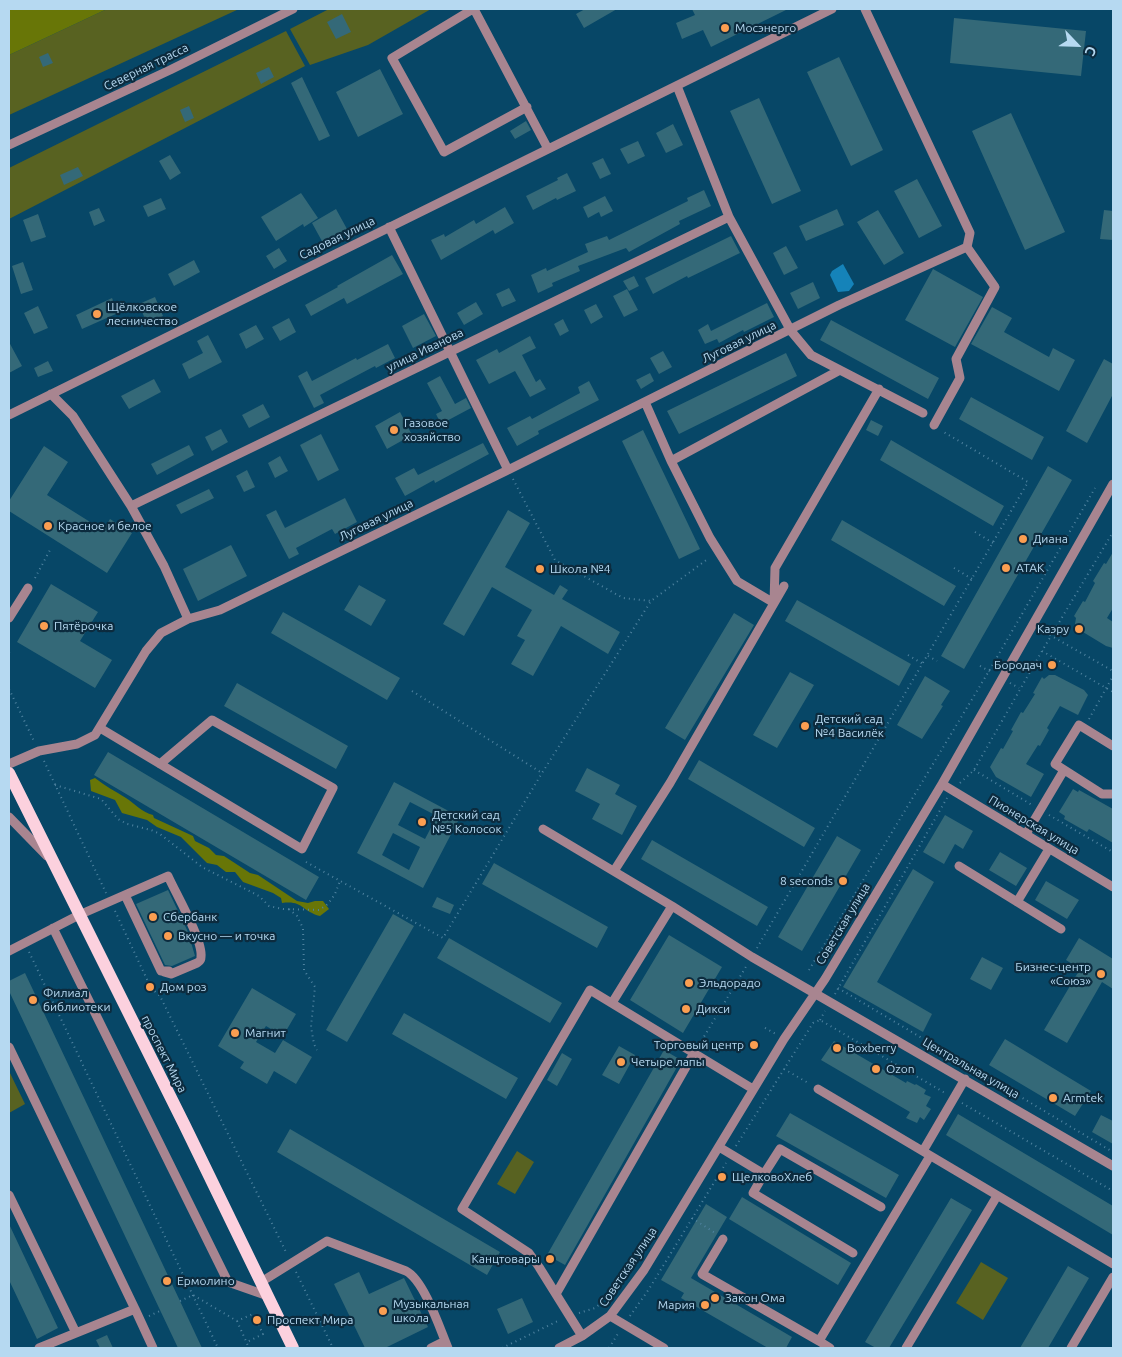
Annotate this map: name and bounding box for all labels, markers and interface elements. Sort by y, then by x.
north arrow [1052,20,1102,70]
place label: Мосэнерго [735,21,796,35]
marker: Мосэнерго [719,22,731,34]
street label: Северная трасса [101,40,191,94]
text: С [1082,44,1100,58]
street label: Садовая улица [297,213,377,263]
place label: Щёлковское лесничество [107,300,178,328]
marker: Щёлковское лесничество [91,308,103,320]
street label: Луговая улица [700,318,778,366]
street label: улица Иванова [384,325,466,375]
place label: Газовое хозяйство [404,416,461,444]
marker: Газовое хозяйство [388,424,400,436]
street label: Луговая улица [337,496,415,544]
place label: Красное и белое [58,519,152,533]
marker: Красное и белое [42,520,54,532]
place label: Диана [1033,532,1068,546]
marker: Диана [1017,533,1029,545]
place label: АТАК [1016,561,1044,575]
place label: Школа №4 [550,562,611,576]
marker: АТАК [1000,562,1012,574]
marker: Школа №4 [534,563,546,575]
place label: Пятёрочка [54,619,113,633]
marker: Пятёрочка [38,620,50,632]
place label: Каэру [1037,622,1069,636]
marker: Каэру [1073,623,1085,635]
place label: Бородач [994,658,1042,672]
marker: Бородач [1046,659,1058,671]
place label: Детский сад №4 Василёк [815,712,884,740]
marker: Детский сад №4 Василёк [799,720,811,732]
street label: Пионерская улица [986,792,1082,858]
place label: Детский сад №5 Колосок [432,808,502,836]
marker: Детский сад №5 Колосок [416,816,428,828]
place label: 8 seconds [780,874,833,888]
marker: 8 seconds [837,875,849,887]
street label: Советская улица [813,880,873,968]
place label: Сбербанк [163,910,217,924]
marker: Сбербанк [147,911,159,923]
place label: Вкусно — и точка [178,929,275,943]
marker: Вкусно — и точка [162,930,174,942]
place label: Бизнес-центр «Союз» [1015,960,1091,988]
marker: Бизнес-центр «Союз» [1095,968,1107,980]
place label: Эльдорадо [699,976,761,990]
marker: Эльдорадо [683,977,695,989]
place label: Дом роз [160,980,207,994]
marker: Дом роз [144,981,156,993]
place label: Филиал библиотеки [43,986,111,1014]
marker: Филиал библиотеки [27,994,39,1006]
place label: Дикси [696,1002,730,1016]
marker: Дикси [680,1003,692,1015]
street label: проспект Мира [138,1013,190,1095]
place label: Магнит [245,1026,286,1040]
marker: Магнит [229,1027,241,1039]
street label: Центральная улица [920,1035,1022,1101]
place label: Торговый центр [654,1038,744,1052]
marker: Торговый центр [748,1039,760,1051]
place label: Boxberry [847,1041,896,1055]
marker: Boxberry [831,1042,843,1054]
place label: Четыре лапы [631,1055,705,1069]
marker: Четыре лапы [615,1056,627,1068]
place label: Ozon [886,1062,915,1076]
marker: Ozon [870,1063,882,1075]
place label: Armtek [1063,1091,1103,1105]
marker: Armtek [1047,1092,1059,1104]
place label: ЩелковоХлеб [732,1170,812,1184]
marker: ЩелковоХлеб [716,1171,728,1183]
street label: Советская улица [596,1224,660,1310]
place label: Канцтовары [471,1252,540,1266]
marker: Канцтовары [544,1253,556,1265]
place label: Ермолино [177,1274,235,1288]
marker: Ермолино [161,1275,173,1287]
place label: Закон Ома [725,1291,785,1305]
marker: Закон Ома [709,1292,721,1304]
place label: Музыкальная школа [393,1297,469,1325]
place label: Мария [658,1298,695,1312]
marker: Мария [699,1299,711,1311]
marker: Музыкальная школа [377,1305,389,1317]
place label: Проспект Мира [267,1313,353,1327]
marker: Проспект Мира [251,1314,263,1326]

